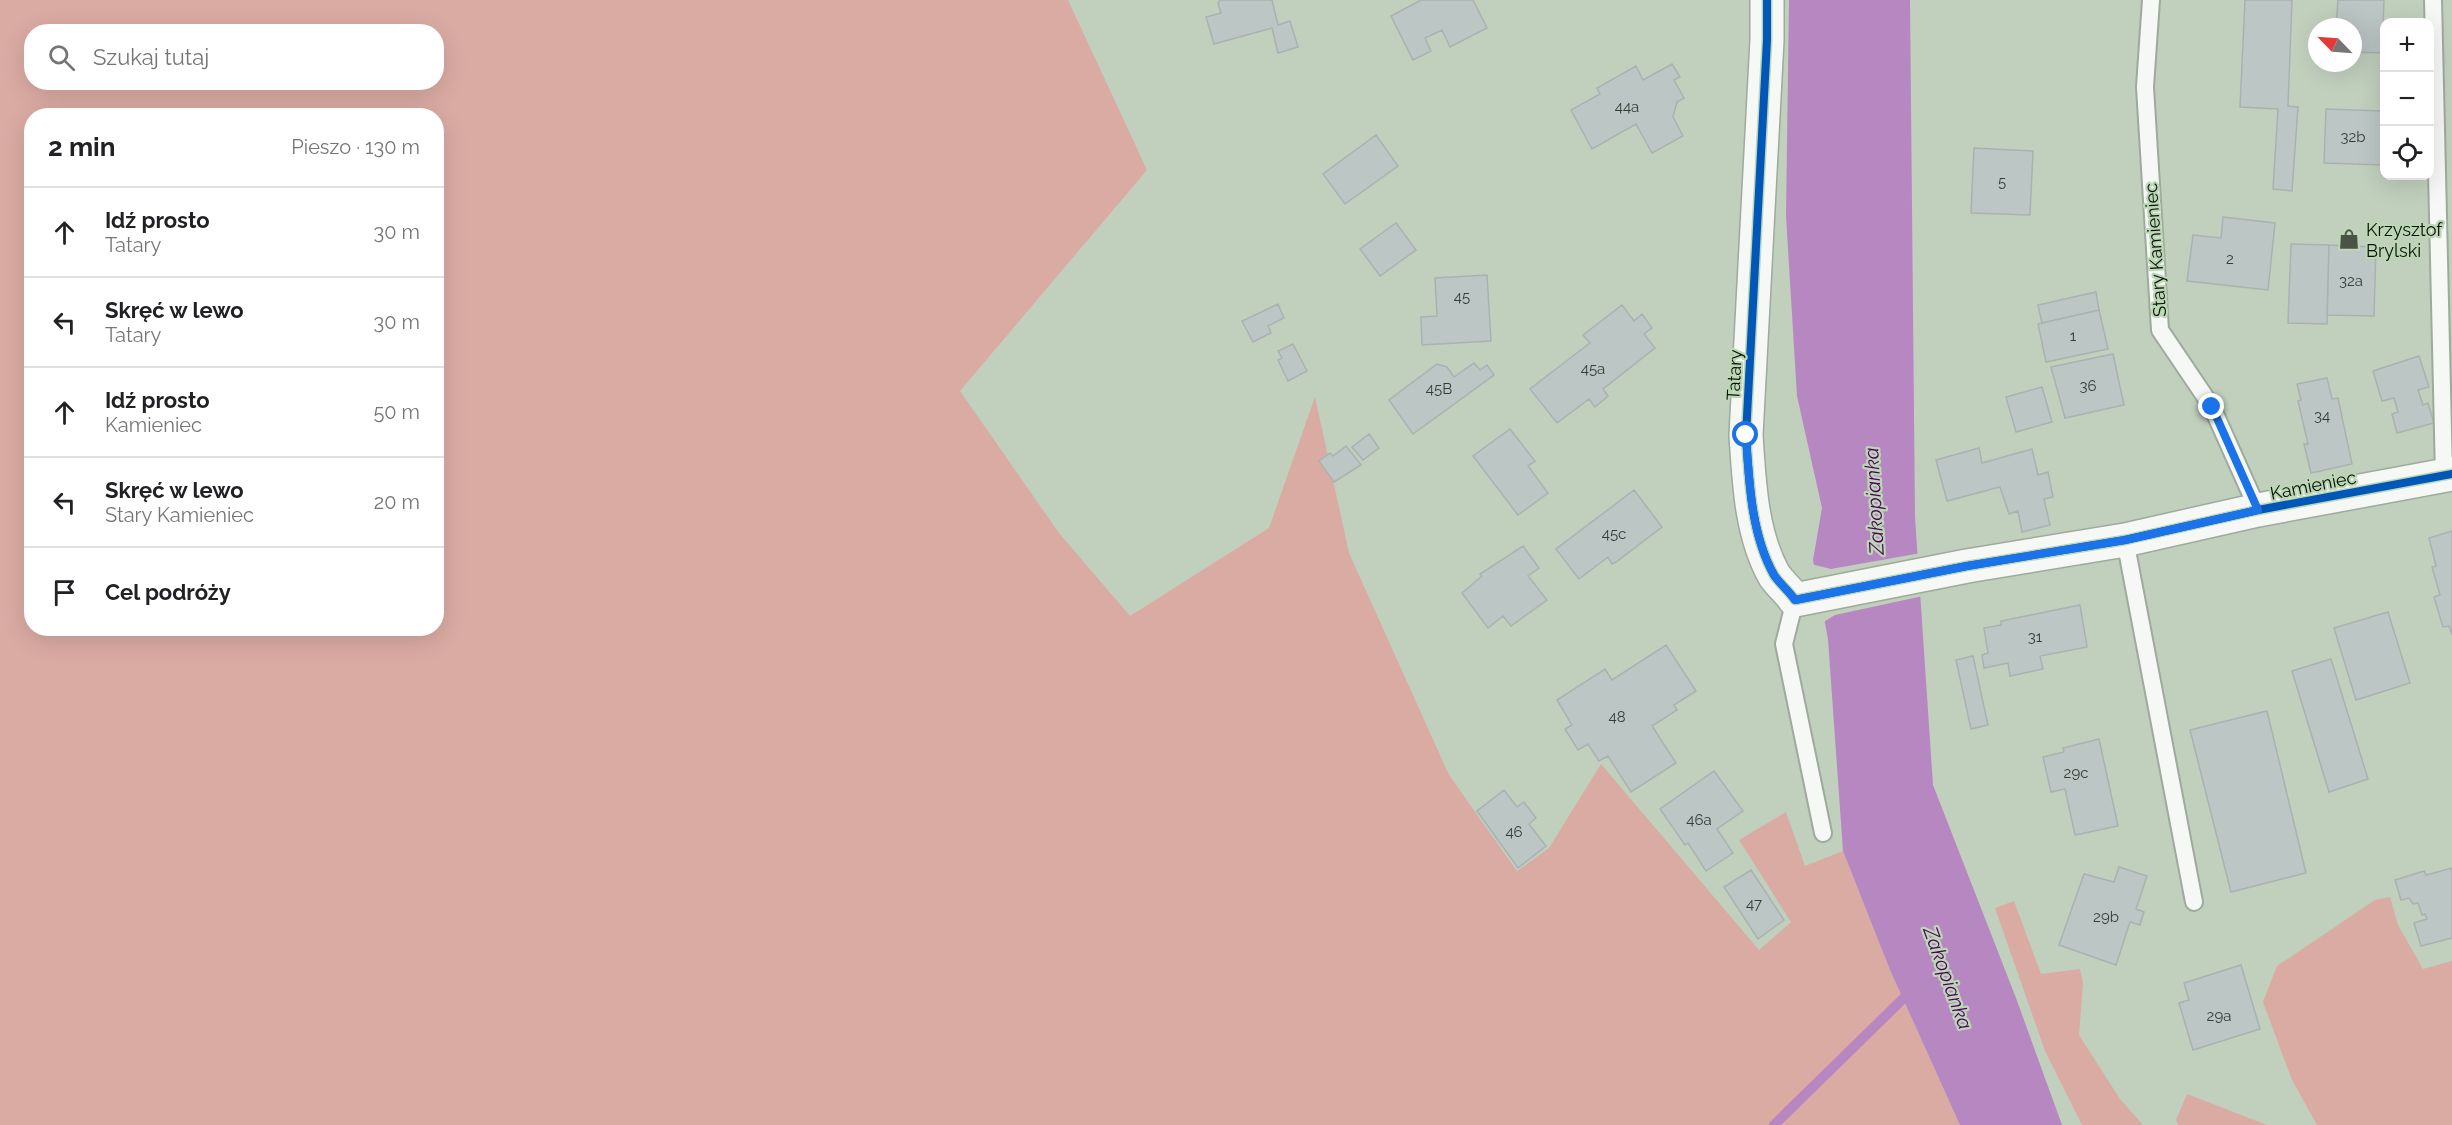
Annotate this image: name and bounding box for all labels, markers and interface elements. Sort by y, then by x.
north arrow [2308,18,2362,72]
map controls [2380,18,2434,180]
button: + [2380,18,2434,72]
search box [24,24,444,90]
icon: search [45,41,78,74]
text: Szukaj tutaj [93,44,209,70]
button: − [2380,72,2434,126]
house number: 44a [1615,98,1639,116]
button: locate [2380,126,2434,180]
house number: 32b [2340,128,2366,146]
text: 2 min [48,132,115,162]
text: Pieszo · 130 m [291,135,420,159]
house number: 5 [1998,173,2006,191]
street label: Stary Kamieniec [2140,182,2170,318]
text: Idź prosto [105,207,210,233]
icon: ahead [48,216,81,249]
place label: Krzysztof Brylski [2366,219,2443,261]
text: 30 m [374,220,420,244]
shop icon: Krzysztof Brylski [2337,227,2361,251]
text: Tatary [105,233,161,257]
house number: 2 [2226,250,2234,268]
house number: 32a [2339,272,2363,290]
house number: 45 [1454,288,1470,306]
text: Skręć w lewo [105,297,244,323]
icon: left [48,306,81,339]
text: 30 m [374,310,420,334]
text: Tatary [105,323,161,347]
house number: 1 [2070,327,2077,345]
street label: Tatary [1722,349,1746,401]
house number: 45a [1581,360,1605,378]
house number: 36 [2079,377,2097,395]
house number: 45B [1426,380,1452,398]
text: Idź prosto [105,387,210,413]
route end [2198,393,2224,419]
icon: ahead [48,396,81,429]
text: 50 m [373,400,420,424]
house number: 34 [2314,407,2330,425]
text: Kamieniec [105,413,202,437]
route start [1732,421,1758,447]
water label: Zakopianka [1859,447,1889,556]
street label: Kamieniec [2268,466,2358,504]
text: Skręć w lewo [105,477,244,503]
icon: left [48,486,81,519]
text: 20 m [374,490,420,514]
text: Stary Kamieniec [105,503,254,527]
house number: 45c [1602,525,1626,543]
icon: arrive [48,576,81,609]
text: Cel podróży [105,579,231,605]
house number: 31 [2028,628,2043,646]
house number: 48 [1608,708,1626,726]
house number: 29c [2064,764,2088,782]
house number: 46a [1686,811,1712,829]
house number: 46 [1505,823,1523,841]
house number: 47 [1746,895,1762,913]
house number: 29b [2093,908,2119,926]
water label: Zakopianka [1918,922,1978,1033]
house number: 29a [2207,1007,2231,1025]

